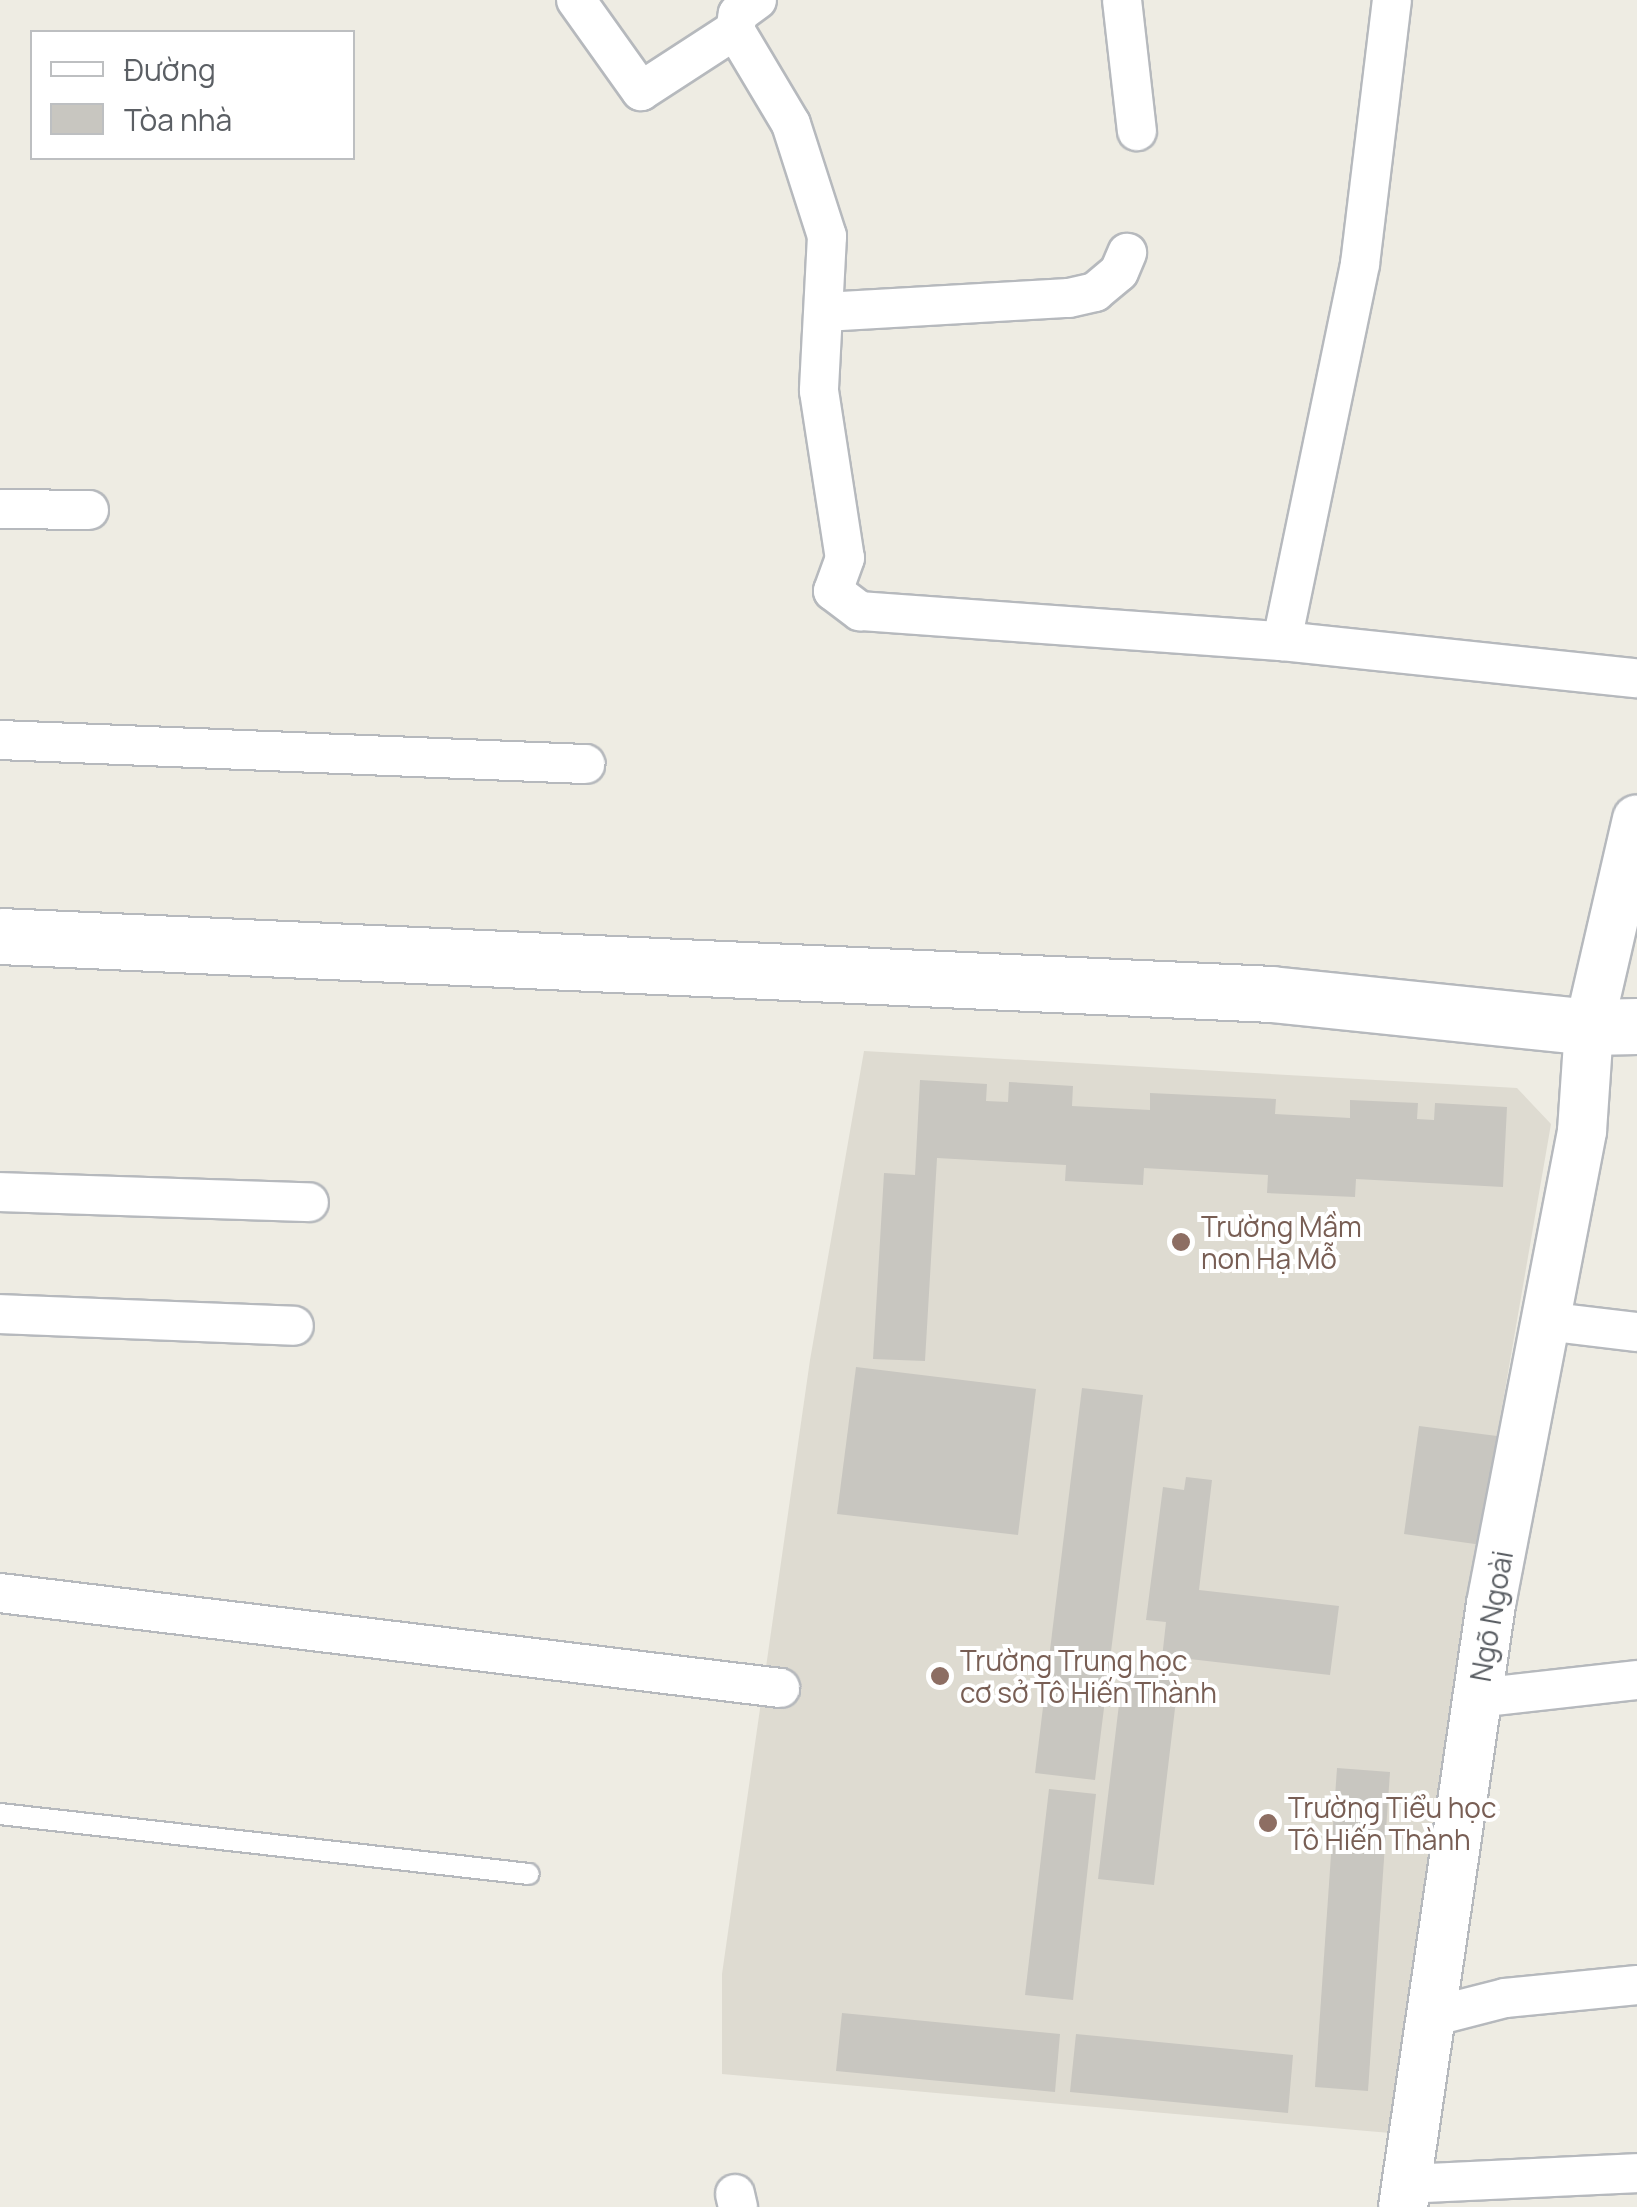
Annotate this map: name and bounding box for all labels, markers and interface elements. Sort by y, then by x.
legend [30,30,355,160]
text: Đường [124,49,216,90]
text: Tòa nhà [124,99,232,140]
place label: Trường Mầm non Hạ Mỗ [1201,1209,1362,1275]
marker: Trường Mầm non Hạ Mỗ [1170,1231,1192,1253]
street label: Ngõ Ngoài [1463,1548,1519,1684]
place label: Trường Trung học cơ sở Tô Hiến Thành [960,1643,1217,1709]
marker: Trường Trung học cơ sở Tô Hiến Thành [929,1665,951,1687]
place label: Trường Tiểu học Tô Hiến Thành [1288,1790,1496,1856]
marker: Trường Tiểu học Tô Hiến Thành [1257,1812,1279,1834]

